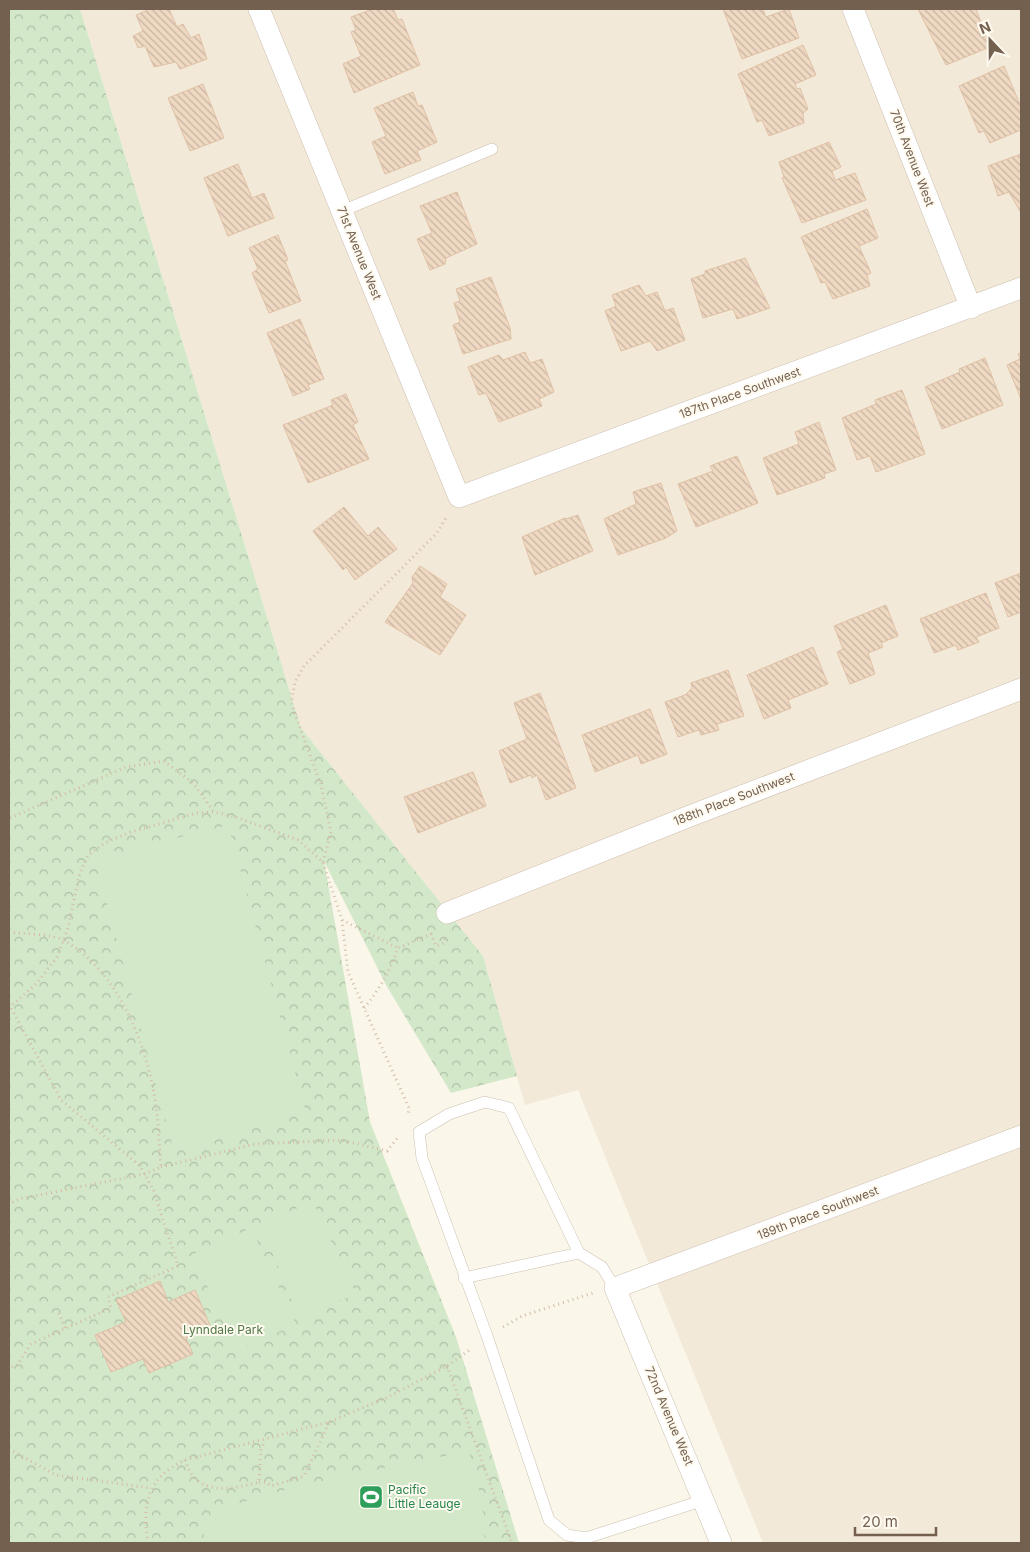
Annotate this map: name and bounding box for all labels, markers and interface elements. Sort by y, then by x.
north arrow [965,15,1015,65]
text: N [977,18,993,37]
street label: 70th Avenue West [887,107,938,209]
street label: 71st Avenue West [334,204,385,302]
street label: 187th Place Southwest [677,364,803,421]
street label: 188th Place Southwest [671,768,797,829]
street label: 189th Place Southwest [755,1182,881,1243]
park label: Lynndale Park [183,1322,263,1337]
street label: 72nd Avenue West [642,1364,697,1468]
place label: Pacific Little Leauge [388,1482,461,1511]
sports icon: Pacific Little Leauge [358,1484,384,1510]
scale bar [855,1504,936,1536]
text: 20 m [862,1512,898,1531]

